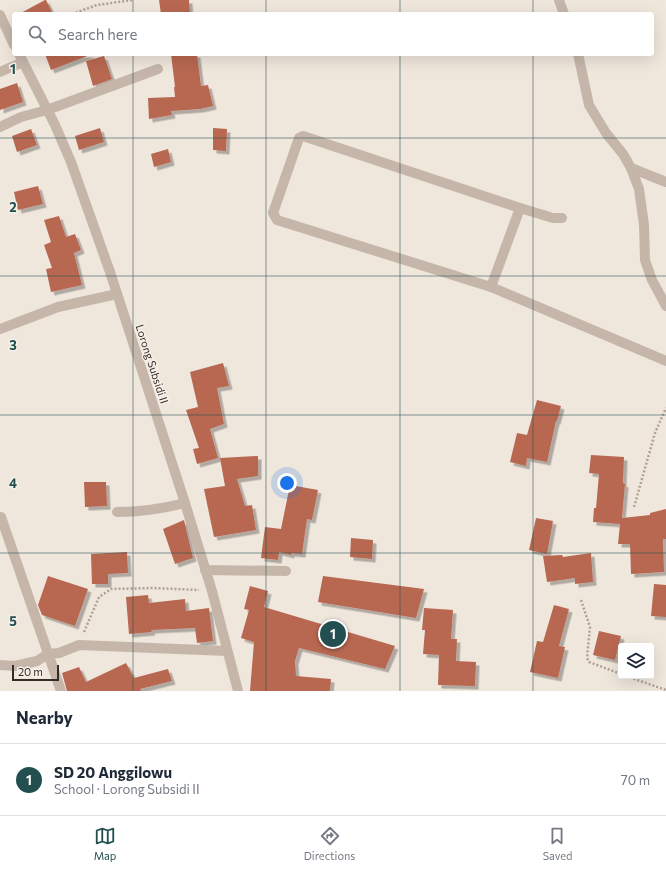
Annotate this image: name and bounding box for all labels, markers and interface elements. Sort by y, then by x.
search box [12,12,654,56]
icon: search [26,23,48,45]
text: Search here [58,25,137,43]
text: 1 [10,61,16,77]
text: 2 [9,199,17,215]
street label: Lorong Subsidi II [134,323,171,405]
text: 3 [9,337,17,353]
your location [277,473,297,493]
text: 4 [9,475,17,491]
text: 5 [9,613,17,629]
pin: 1 [320,619,346,649]
map controls [618,643,654,679]
button: layers [618,643,654,679]
scale bar [12,663,59,682]
text: 20 m [18,665,43,678]
text: Nearby [16,707,73,728]
text: SD 20 Anggilowu [54,763,172,781]
text: 1 [26,772,32,788]
text: 70 m [621,772,650,788]
text: School · Lorong Subsidi II [54,781,200,797]
tab: Map [94,825,116,862]
tab: Directions [304,825,355,862]
tab: Saved [543,825,572,862]

